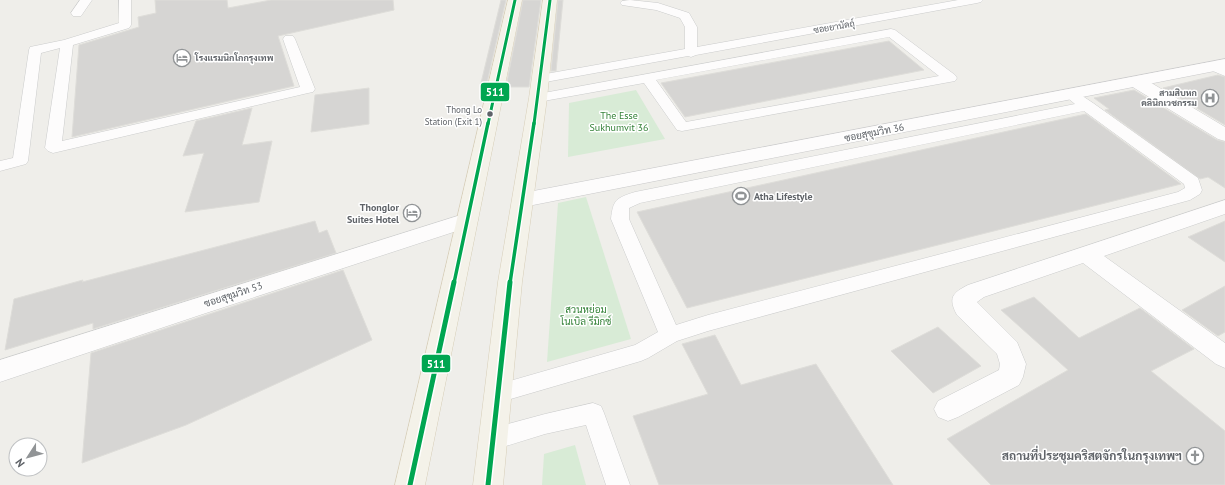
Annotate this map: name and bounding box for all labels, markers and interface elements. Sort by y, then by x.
street label: ซอยยานัดถุ์ [812,17,856,37]
hotel icon: โรงแรมนิกโกกรุงเทพ [172,48,192,68]
place label: โรงแรมนิกโกกรุงเทพ [194,52,274,64]
line badge: 511 [480,82,510,102]
text: 511 [486,85,504,99]
place label: สามสิบหก คลินิกเวชกรรม [1141,87,1197,108]
hospital icon: สามสิบหก คลินิกเวชกรรม [1200,88,1220,108]
place label: Thong Lo Station (Exit 1) [425,104,482,128]
marker: Thong Lo Station (Exit 1) [485,109,495,119]
park label: The Esse Sukhumvit 36 [590,109,648,134]
street label: ซอยสุขุมวิท 36 [843,120,905,146]
sports icon: Atha Lifestyle [731,186,751,206]
place label: Atha Lifestyle [754,190,813,203]
place label: Thonglor Suites Hotel [347,201,399,226]
hotel icon: Thonglor Suites Hotel [402,203,422,223]
street label: ซอยสุขุมวิท 53 [202,279,264,311]
park label: สวนหย่อม โนเบิล รีมิกซ์ [559,303,612,328]
line badge: 511 [421,354,451,373]
text: 511 [427,357,445,371]
north arrow [8,437,48,477]
place label: สถานที่ประชุมคริสตจักรในกรุงเทพฯ [1002,445,1182,464]
church icon: สถานที่ประชุมคริสตจักรในกรุงเทพฯ [1185,446,1205,466]
text: N [12,456,28,470]

